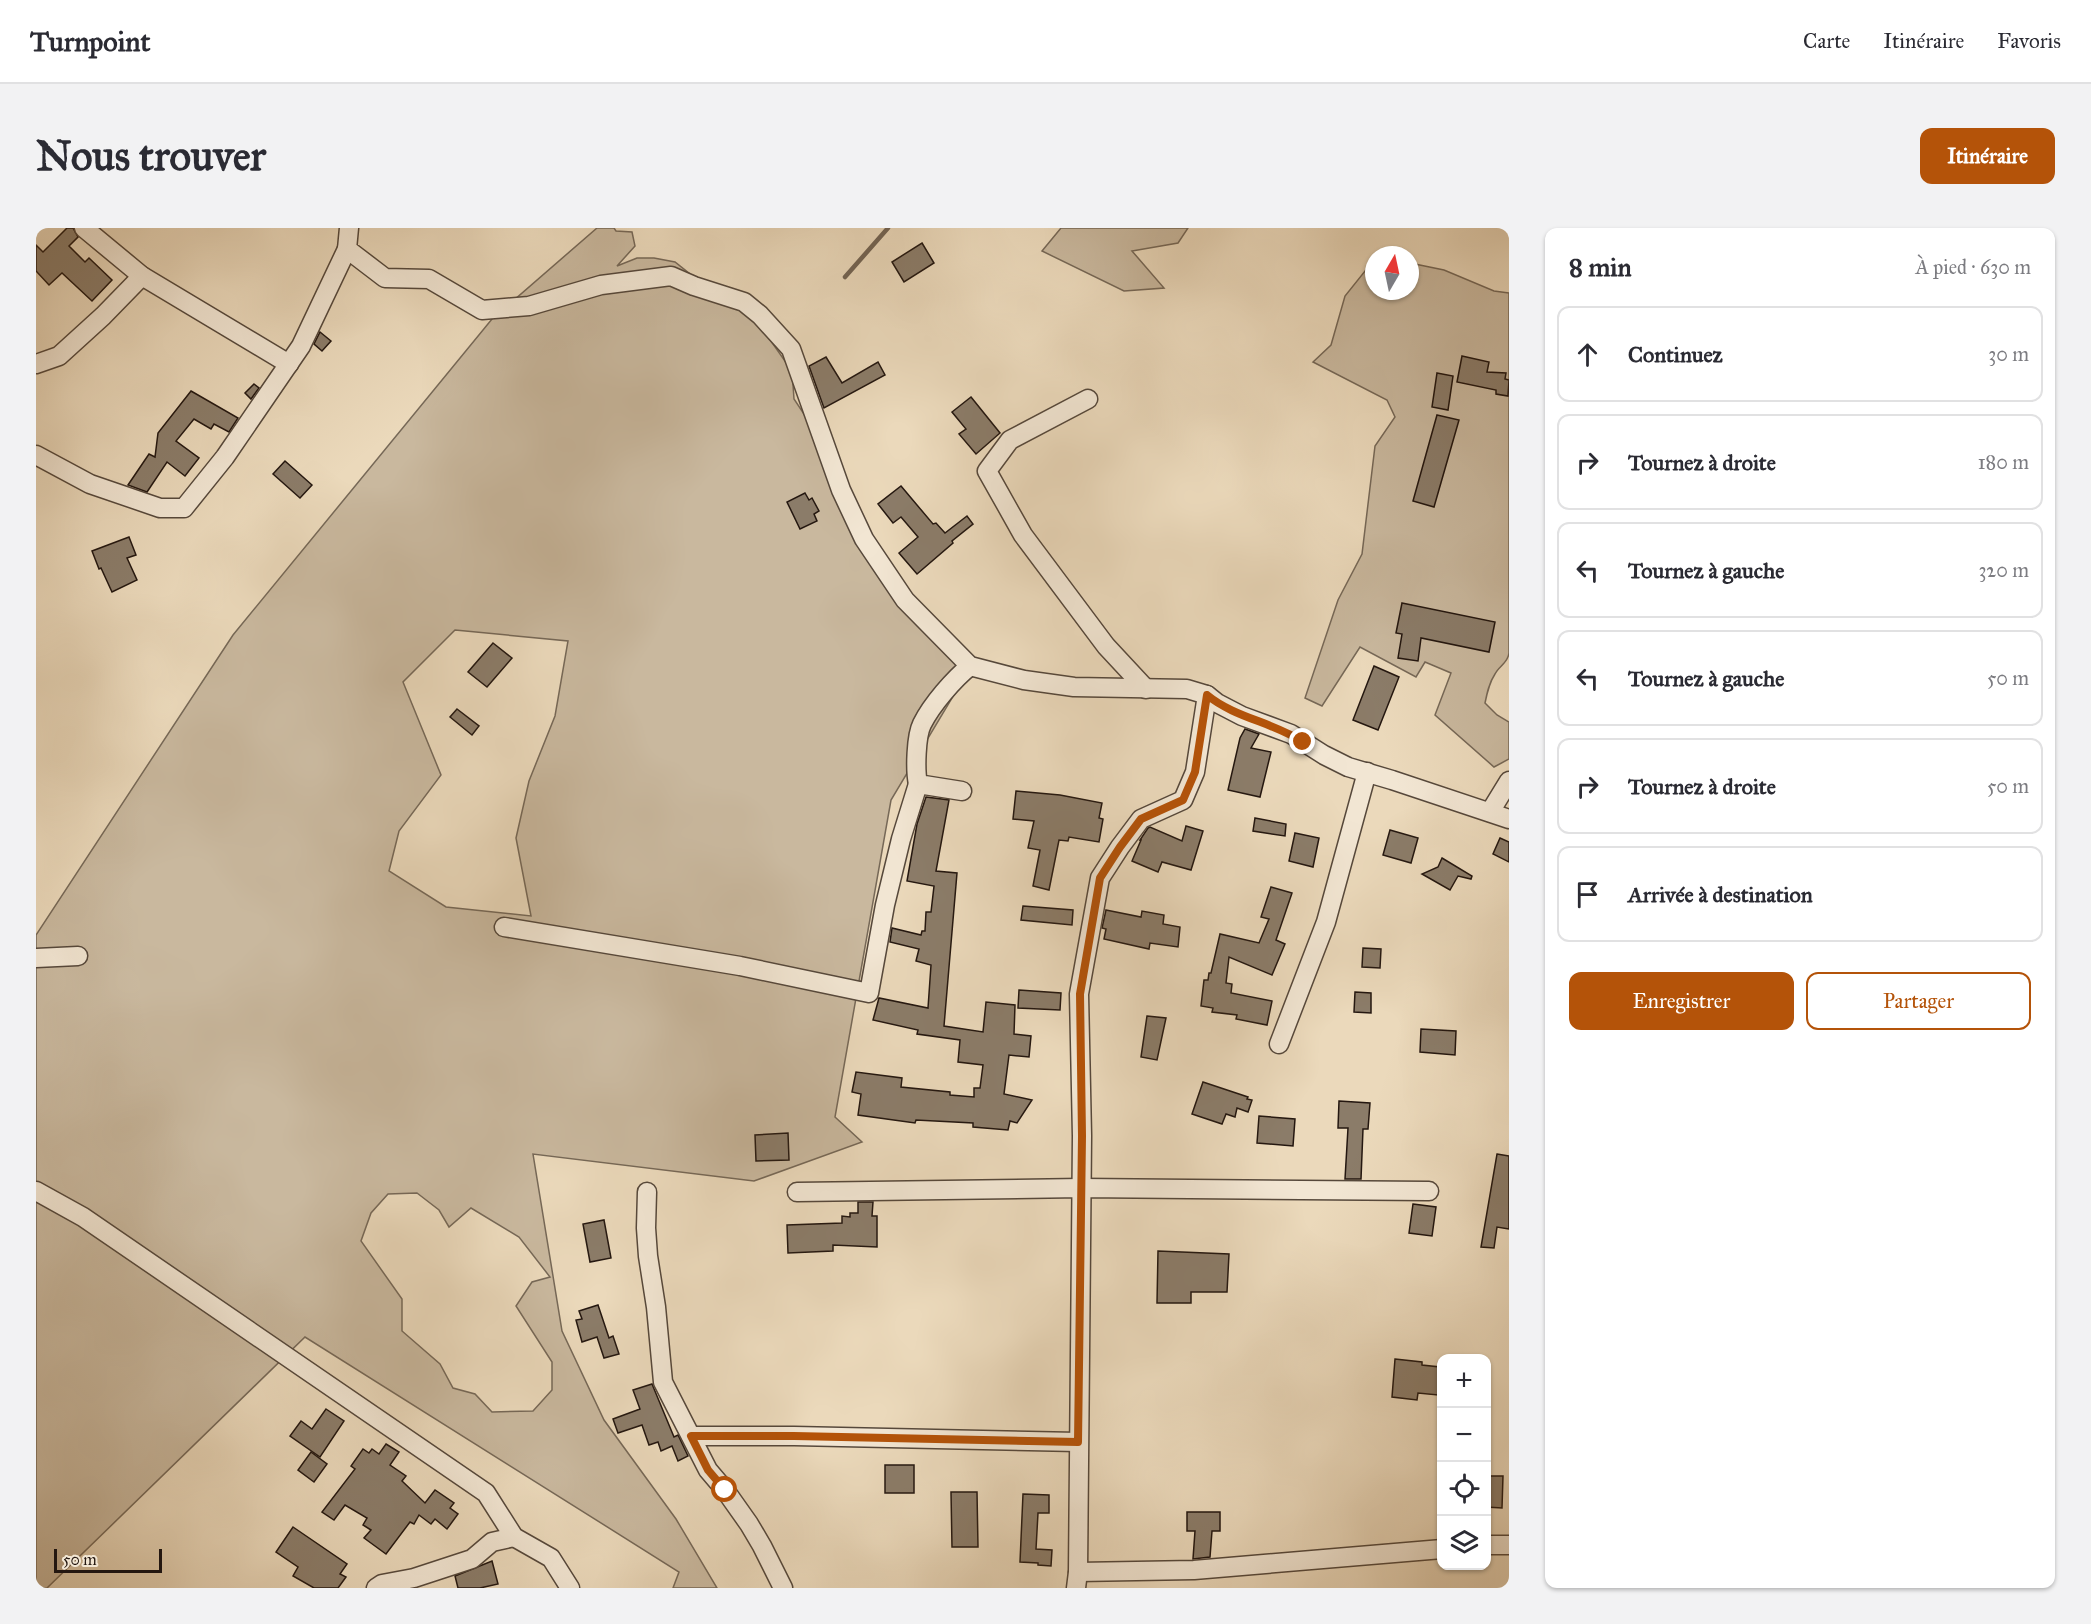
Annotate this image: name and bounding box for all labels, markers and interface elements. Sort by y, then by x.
text: Turnpoint [30,24,150,59]
text: Carte [1803,28,1850,54]
text: Itinéraire [1883,28,1964,54]
text: Favoris [1997,28,2061,54]
button: Itinéraire [1920,128,2055,184]
text: Nous trouver [36,130,266,182]
north arrow [1365,246,1419,300]
text: 8 min [1569,251,1632,283]
text: À pied · 630 m [1915,255,2031,279]
icon: ahead [1571,338,1604,371]
text: Continuez [1628,341,1723,368]
text: 30 m [1988,342,2029,366]
icon: right [1571,446,1604,479]
text: Tournez à droite [1628,449,1776,476]
text: 180 m [1978,450,2029,474]
icon: left [1571,554,1604,587]
text: Tournez à gauche [1628,557,1784,584]
text: 320 m [1978,558,2029,582]
icon: left [1571,662,1604,695]
text: Tournez à gauche [1628,665,1784,692]
text: 50 m [1987,666,2029,690]
route end [1289,728,1315,754]
icon: right [1571,770,1604,803]
text: Tournez à droite [1628,773,1776,800]
text: 50 m [1987,774,2029,798]
icon: arrive [1571,878,1604,911]
text: Arrivée à destination [1628,881,1813,908]
button: Enregistrer [1569,972,1794,1030]
button: Partager [1806,972,2031,1030]
map controls [1437,1354,1491,1570]
button: + [1437,1354,1491,1408]
button: − [1437,1408,1491,1462]
button: locate [1437,1462,1491,1516]
route start [711,1476,737,1502]
button: layers [1437,1516,1491,1570]
scale bar [54,1546,162,1574]
text: 50 m [63,1550,97,1569]

